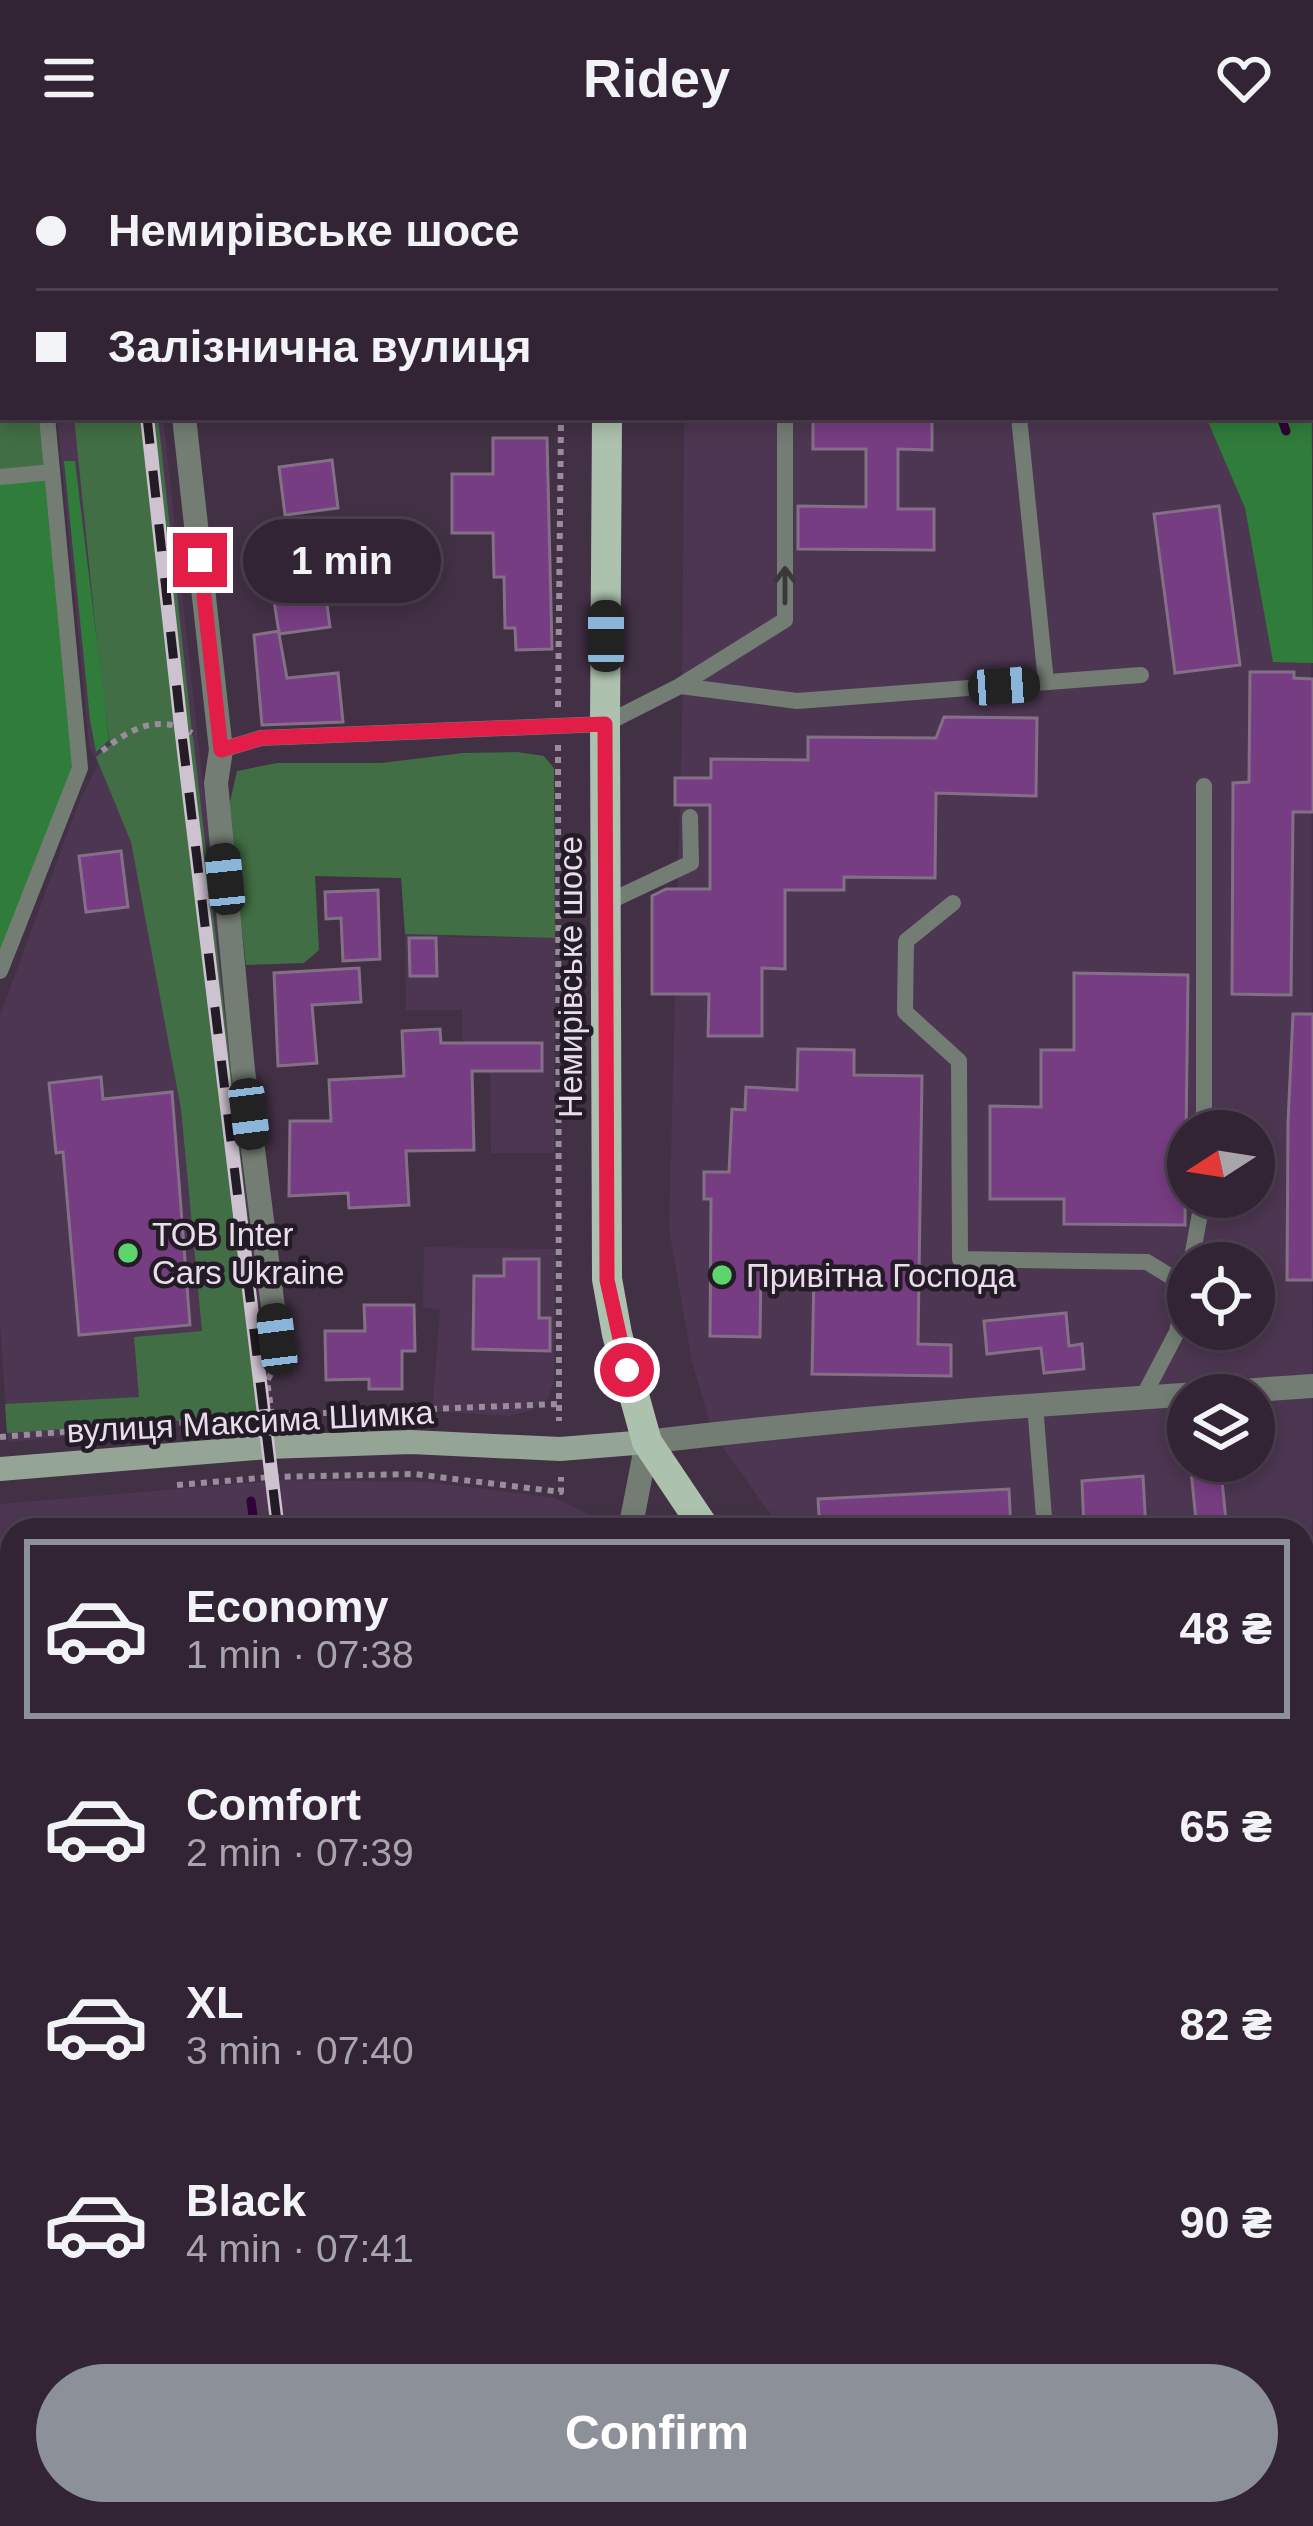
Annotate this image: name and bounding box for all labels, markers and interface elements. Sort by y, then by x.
icon: menu [36,45,102,111]
icon: heart [1211,45,1277,111]
text: Ridey [583,48,730,108]
text: Немирівське шосе [108,205,520,256]
text: Залізнична вулиця [108,321,532,372]
callout: 1 min [242,518,440,602]
route end [173,533,227,587]
text: 1 min [291,539,393,582]
one-way arrow [774,566,796,605]
car [588,600,624,672]
car [967,666,1041,706]
street label: Немирівське шосе [552,836,589,1118]
car [203,841,247,917]
car [227,1076,271,1152]
north arrow [1167,1110,1275,1218]
map controls [1167,1110,1275,1482]
place label: ТОВ Inter Cars Ukraine [152,1216,345,1291]
marker: ТОВ Inter Cars Ukraine [115,1240,141,1266]
button: locate [1167,1242,1275,1350]
place label: Привітна Господа [746,1257,1016,1294]
marker: Привітна Господа [709,1262,735,1288]
car [255,1301,299,1377]
route start [600,1343,654,1397]
button: layers [1167,1374,1275,1482]
street label: вулиця Максима Шимка [66,1393,435,1450]
icon: car [42,1575,150,1683]
text: Economy [186,1581,389,1632]
text: 48 ₴ [1179,1603,1272,1654]
text: 1 min · 07:38 [186,1633,414,1676]
icon: car [42,1773,150,1881]
text: Comfort [186,1779,361,1830]
text: 65 ₴ [1179,1801,1272,1852]
text: 2 min · 07:39 [186,1831,414,1874]
icon: car [42,1971,150,2079]
text: XL [186,1977,244,2028]
text: 82 ₴ [1179,1999,1272,2050]
text: 3 min · 07:40 [186,2029,414,2072]
icon: car [42,2169,150,2277]
text: Black [186,2175,306,2226]
text: 90 ₴ [1179,2197,1272,2248]
text: 4 min · 07:41 [186,2227,414,2270]
button: Confirm [36,2364,1278,2502]

